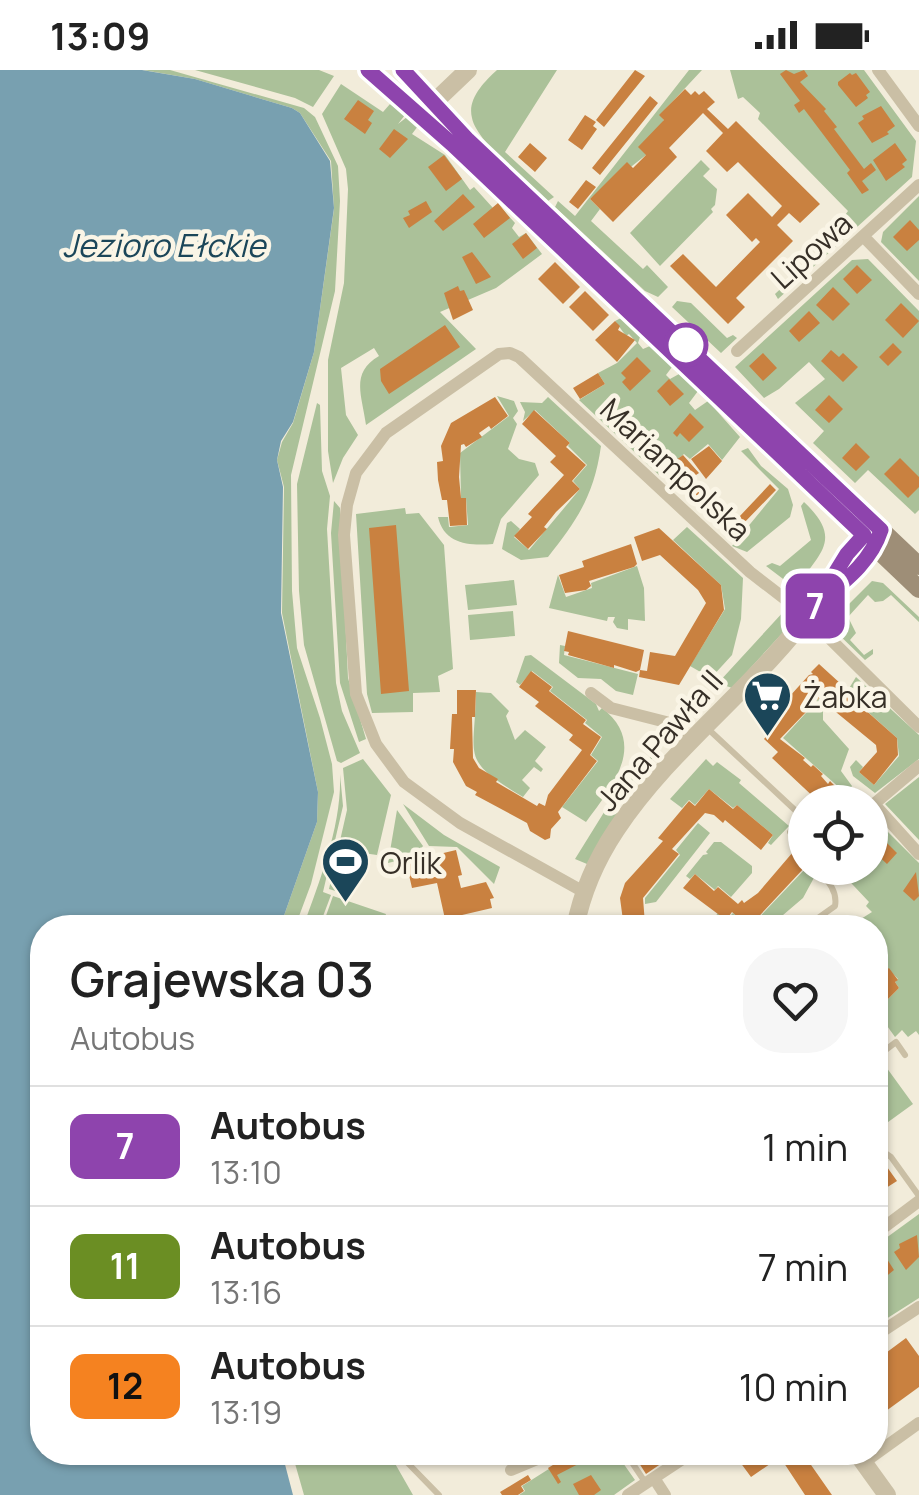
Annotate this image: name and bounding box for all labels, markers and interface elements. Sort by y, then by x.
text: 13:09 [50,9,150,61]
street label: Lipowa [762,203,860,297]
water label: Jezioro Ełckie [63,223,268,267]
unlabelled marker [665,324,707,366]
street label: Mariampolska [592,389,760,549]
line badge: 7 [782,574,848,638]
text: 7 [806,582,824,630]
street label: Jana Pawła II [586,661,732,819]
supermarket icon: Żabka [742,670,794,738]
place label: Żabka [803,676,887,717]
map controls [788,785,888,885]
button: locate [788,785,888,885]
sports icon: Orlik [319,836,371,904]
place label: Orlik [380,842,443,883]
text: Grajewska 03 [70,946,374,1011]
button: heart [743,948,848,1053]
text: Autobus [70,1016,195,1060]
text: Autobus [210,1098,366,1150]
text: 1 min [762,1120,848,1172]
text: 7 [116,1122,134,1170]
text: 13:10 [210,1150,282,1194]
text: Autobus [210,1218,366,1270]
text: 7 min [758,1240,848,1292]
text: 11 [110,1242,140,1290]
text: 13:16 [210,1270,282,1314]
text: Autobus [210,1338,366,1390]
text: 10 min [739,1360,848,1412]
text: 12 [107,1362,143,1410]
text: 13:19 [210,1390,282,1434]

